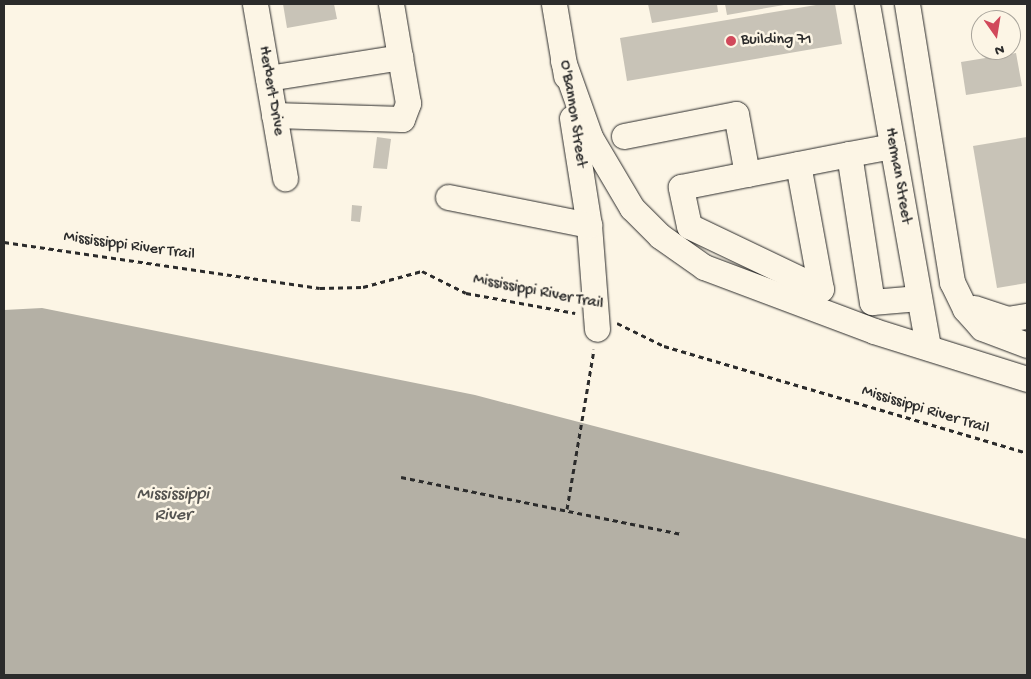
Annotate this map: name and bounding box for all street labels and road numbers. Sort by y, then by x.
street label: Herbert Drive [253,45,287,137]
street label: O'Bannon Street [554,59,590,169]
street label: Herman Street [879,126,915,226]
street label: Mississippi River Trail [62,228,196,266]
street label: Mississippi River Trail [471,271,605,315]
street label: Mississippi River Trail [859,382,991,440]

